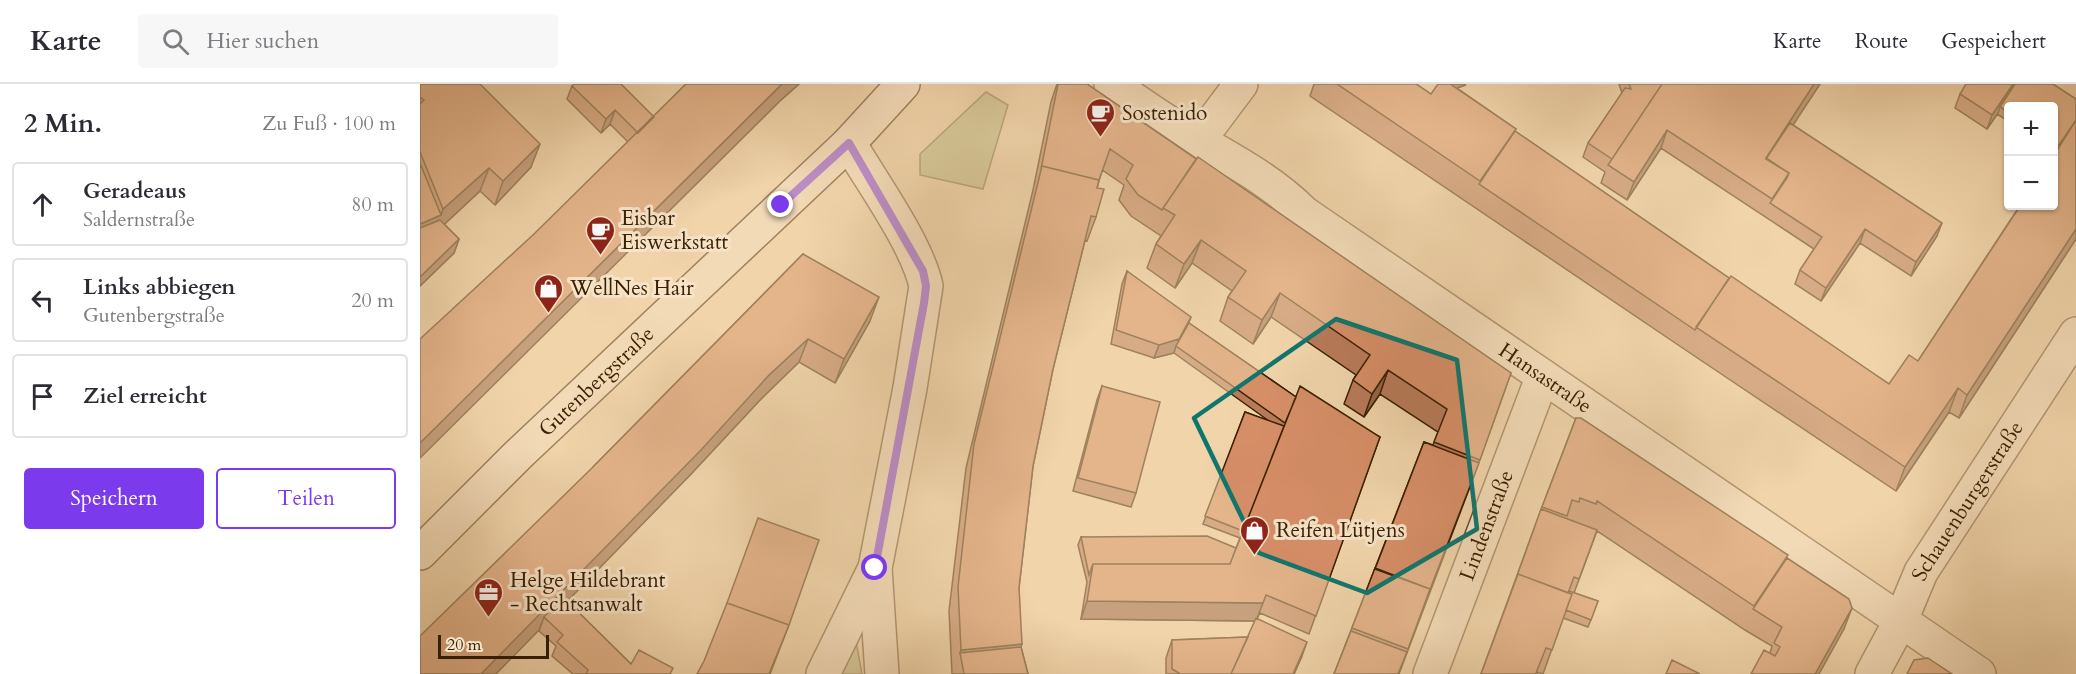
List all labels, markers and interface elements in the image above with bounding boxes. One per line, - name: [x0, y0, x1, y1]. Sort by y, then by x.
- search box: [138, 14, 558, 68]
- text: Karte: [30, 22, 102, 60]
- icon: search: [159, 25, 192, 58]
- text: Hier suchen: [207, 26, 319, 56]
- text: Karte: [1773, 27, 1822, 56]
- text: Route: [1855, 27, 1908, 56]
- text: Gespeichert: [1941, 27, 2046, 56]
- cafe icon: Sostenido: [1085, 97, 1117, 139]
- place label: Sostenido: [1122, 99, 1207, 128]
- map controls: [2004, 102, 2058, 210]
- button: +: [2004, 102, 2058, 156]
- text: 2 Min.: [24, 106, 102, 141]
- text: Zu Fuß · 100 m: [262, 110, 396, 137]
- button: −: [2004, 156, 2058, 210]
- text: Geradeaus: [83, 176, 186, 206]
- icon: ahead: [26, 188, 59, 221]
- text: 80 m: [351, 191, 394, 218]
- route end: [767, 191, 793, 217]
- place label: Eisbar Eiswerkstatt: [621, 204, 729, 257]
- text: Saldernstraße: [83, 206, 195, 233]
- cafe icon: Eisbar Eiswerkstatt: [584, 214, 616, 256]
- text: Links abbiegen: [83, 272, 235, 302]
- shop icon: WellNes Hair: [533, 272, 565, 314]
- place label: WellNes Hair: [569, 274, 694, 303]
- icon: left: [26, 284, 59, 317]
- text: 20 m: [351, 287, 394, 314]
- text: Gutenbergstraße: [83, 302, 225, 329]
- street label: Gutenbergstraße: [532, 320, 660, 443]
- street label: Hansastraße: [1493, 336, 1598, 420]
- icon: arrive: [26, 380, 59, 413]
- text: Ziel erreicht: [83, 381, 207, 411]
- street label: Schauenburgerstraße: [1904, 415, 2030, 585]
- street label: Lindenstraße: [1452, 466, 1520, 585]
- button: Speichern: [24, 468, 204, 529]
- button: Teilen: [216, 468, 396, 529]
- shop icon: Reifen Lütjens: [1239, 514, 1271, 556]
- place label: Reifen Lütjens: [1276, 516, 1405, 545]
- route start: [861, 554, 887, 580]
- place label: Helge Hildebrant - Rechtsanwalt: [510, 566, 666, 619]
- office icon: Helge Hildebrant - Rechtsanwalt: [473, 576, 505, 618]
- scale bar: [438, 632, 549, 660]
- text: 20 m: [447, 634, 481, 656]

